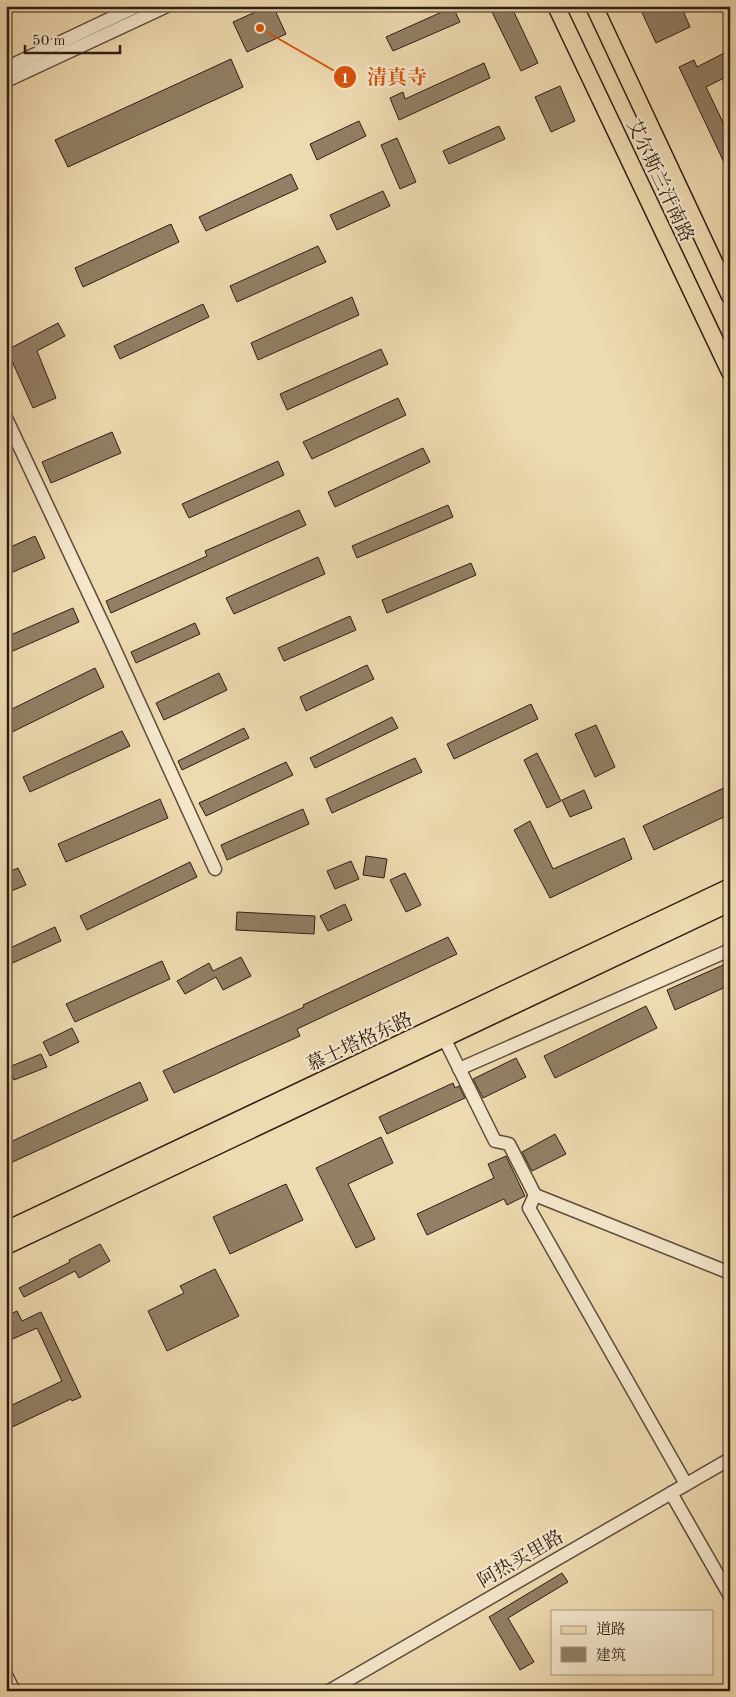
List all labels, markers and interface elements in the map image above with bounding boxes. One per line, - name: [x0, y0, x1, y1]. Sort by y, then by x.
- scale bar: [25, 22, 120, 54]
- text: 50 m: [32, 34, 66, 49]
- callout: 清真寺: [332, 60, 437, 95]
- text: 清真寺: [367, 66, 427, 89]
- text: 1: [341, 72, 349, 87]
- street label: 艾尔斯兰汗南路: [622, 115, 698, 245]
- street label: 慕士塔格东路: [304, 1009, 416, 1076]
- street label: 阿热买里路: [474, 1526, 567, 1592]
- legend: [551, 1610, 714, 1674]
- text: 道路: [596, 1621, 626, 1638]
- text: 建筑: [596, 1647, 626, 1664]

